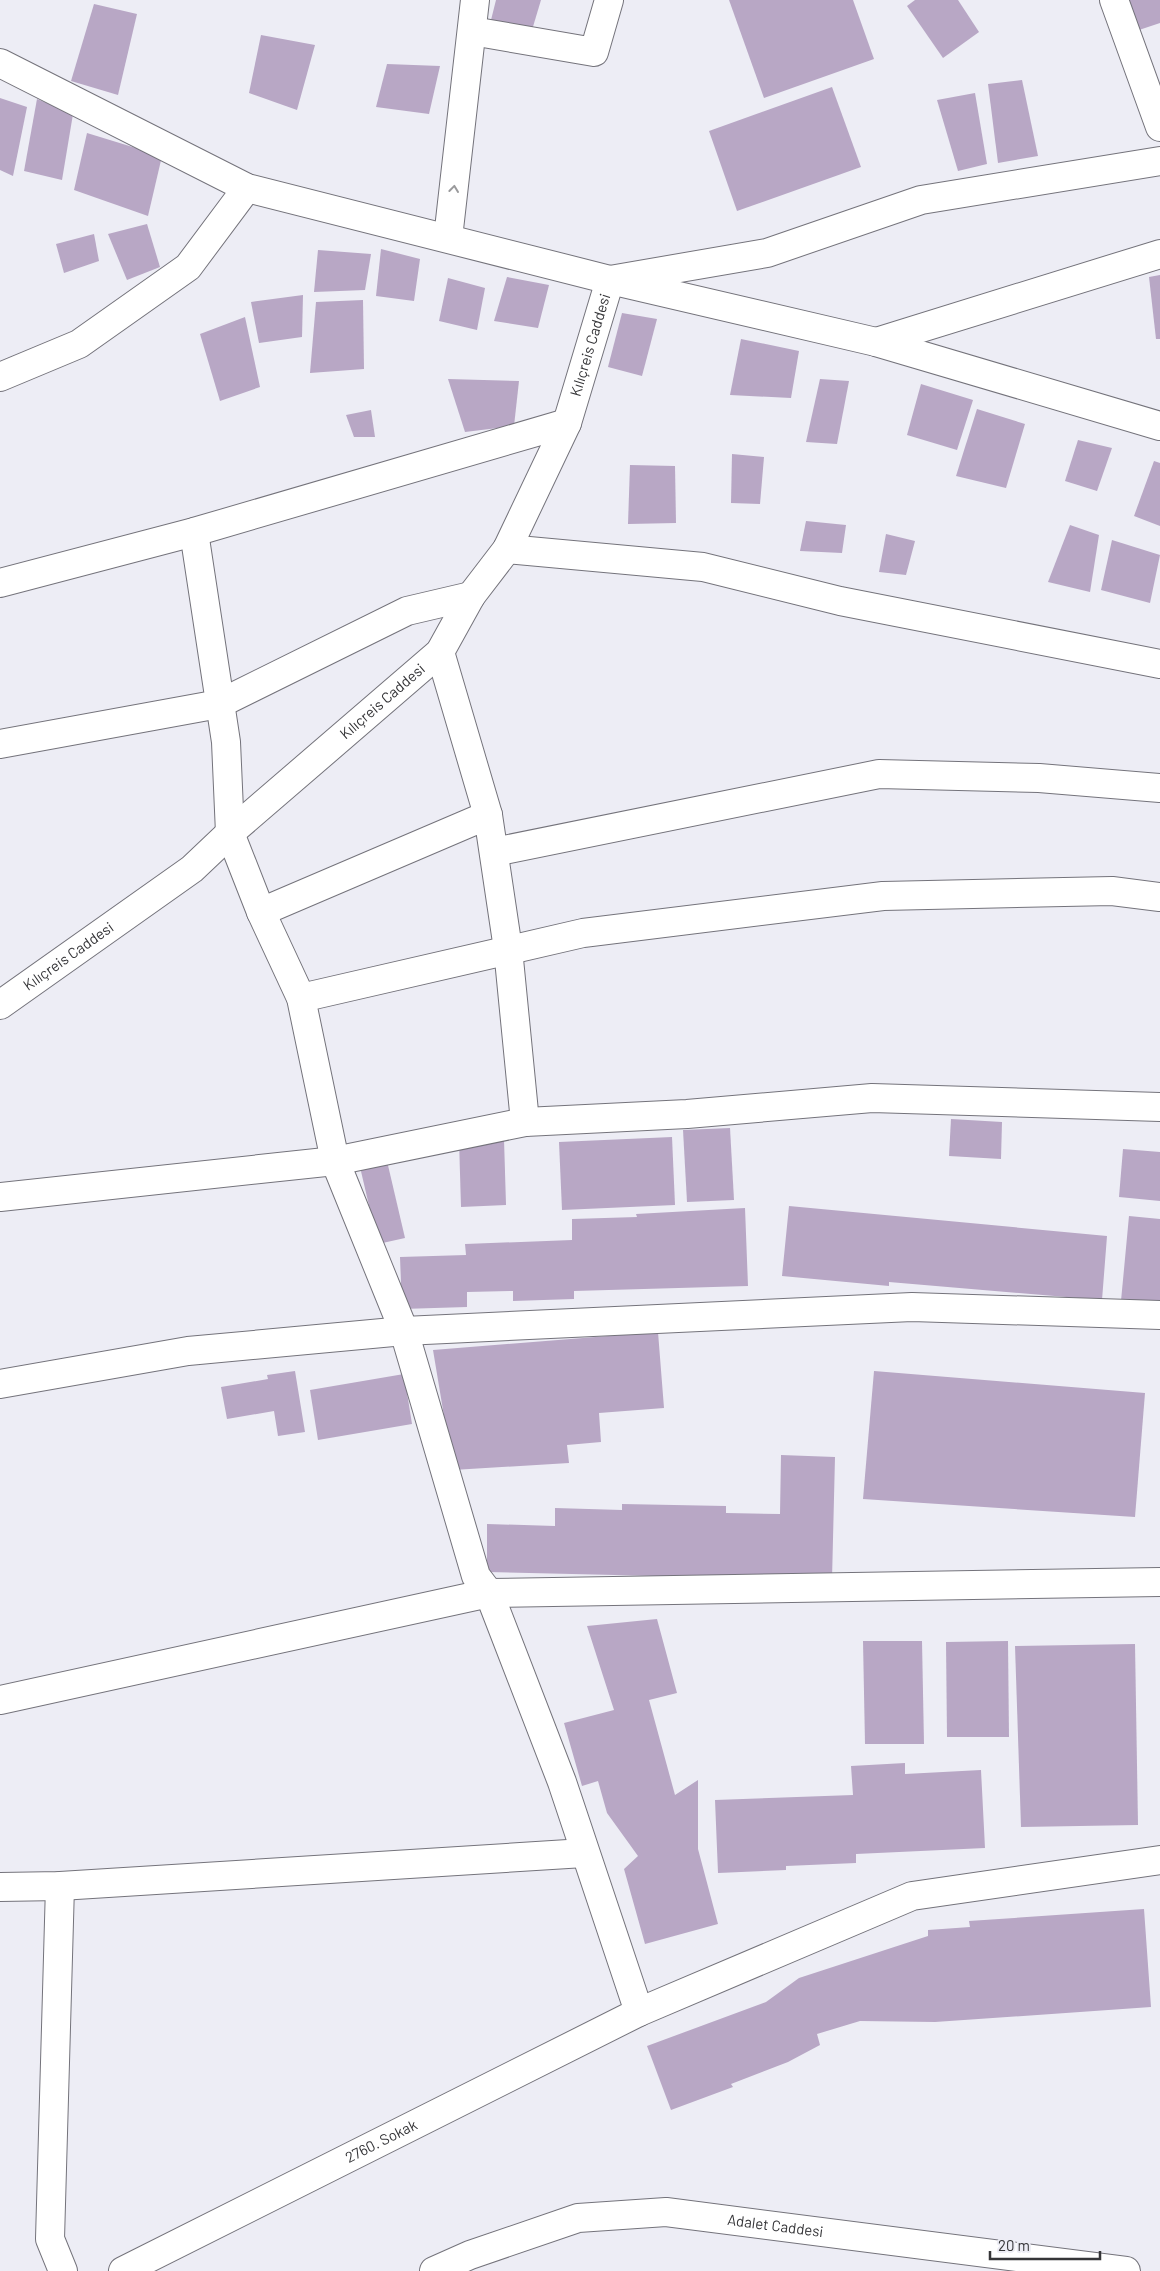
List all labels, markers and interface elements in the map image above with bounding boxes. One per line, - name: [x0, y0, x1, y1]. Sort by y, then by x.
- one-way arrow: [448, 185, 459, 193]
- street label: Kılıçreis Caddesi: [566, 291, 613, 398]
- street label: Kılıçreis Caddesi: [336, 659, 428, 742]
- street label: Kılıçreis Caddesi: [19, 918, 117, 994]
- street label: 2760. Sokak: [342, 2115, 420, 2166]
- street label: Adalet Caddesi: [726, 2210, 825, 2240]
- scale bar: [990, 2228, 1100, 2260]
- text: 20 m: [998, 2236, 1030, 2254]

